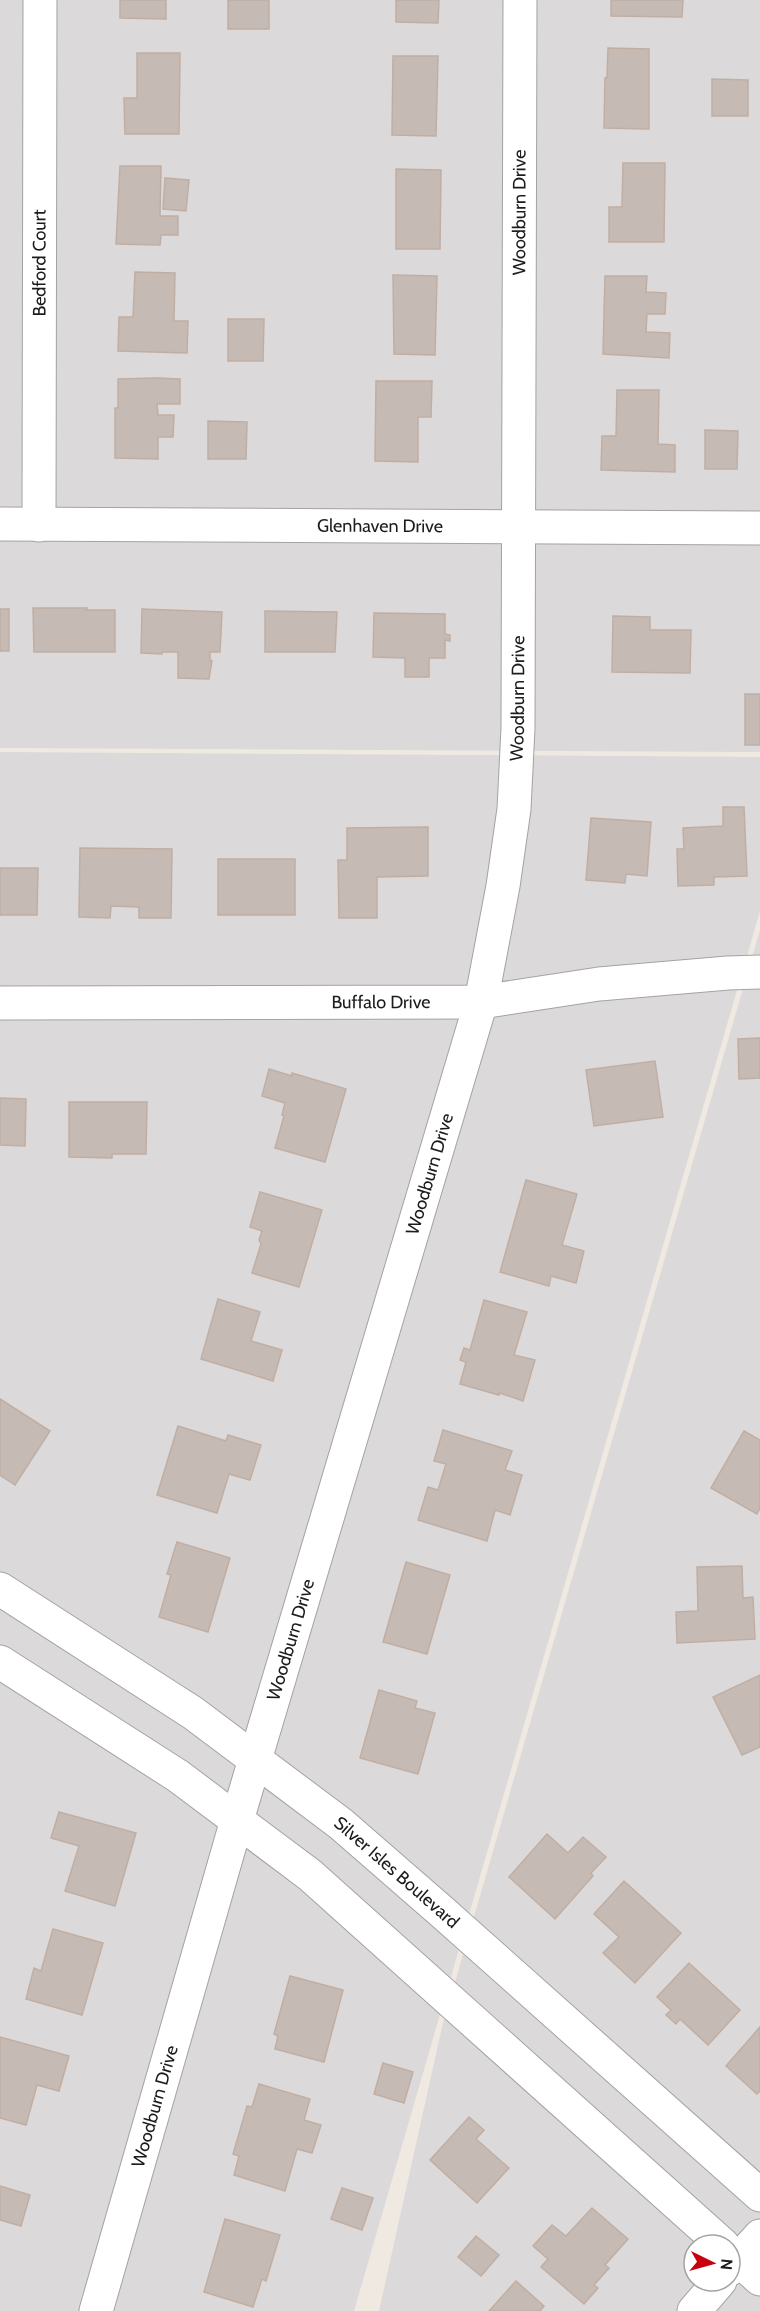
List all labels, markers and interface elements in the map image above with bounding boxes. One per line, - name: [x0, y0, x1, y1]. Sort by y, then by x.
- street label: Woodburn Drive: [508, 149, 531, 275]
- street label: Bedford Court: [28, 209, 51, 317]
- street label: Glenhaven Drive: [317, 515, 443, 537]
- street label: Woodburn Drive: [505, 635, 529, 762]
- street label: Buffalo Drive: [331, 991, 431, 1013]
- street label: Woodburn Drive: [401, 1111, 458, 1237]
- street label: Woodburn Drive: [262, 1576, 319, 1703]
- street label: Silver Isles Boulevard: [330, 1812, 464, 1933]
- street label: Woodburn Drive: [127, 2043, 183, 2170]
- north arrow: [682, 2233, 742, 2293]
- text: N: [716, 2258, 736, 2271]

